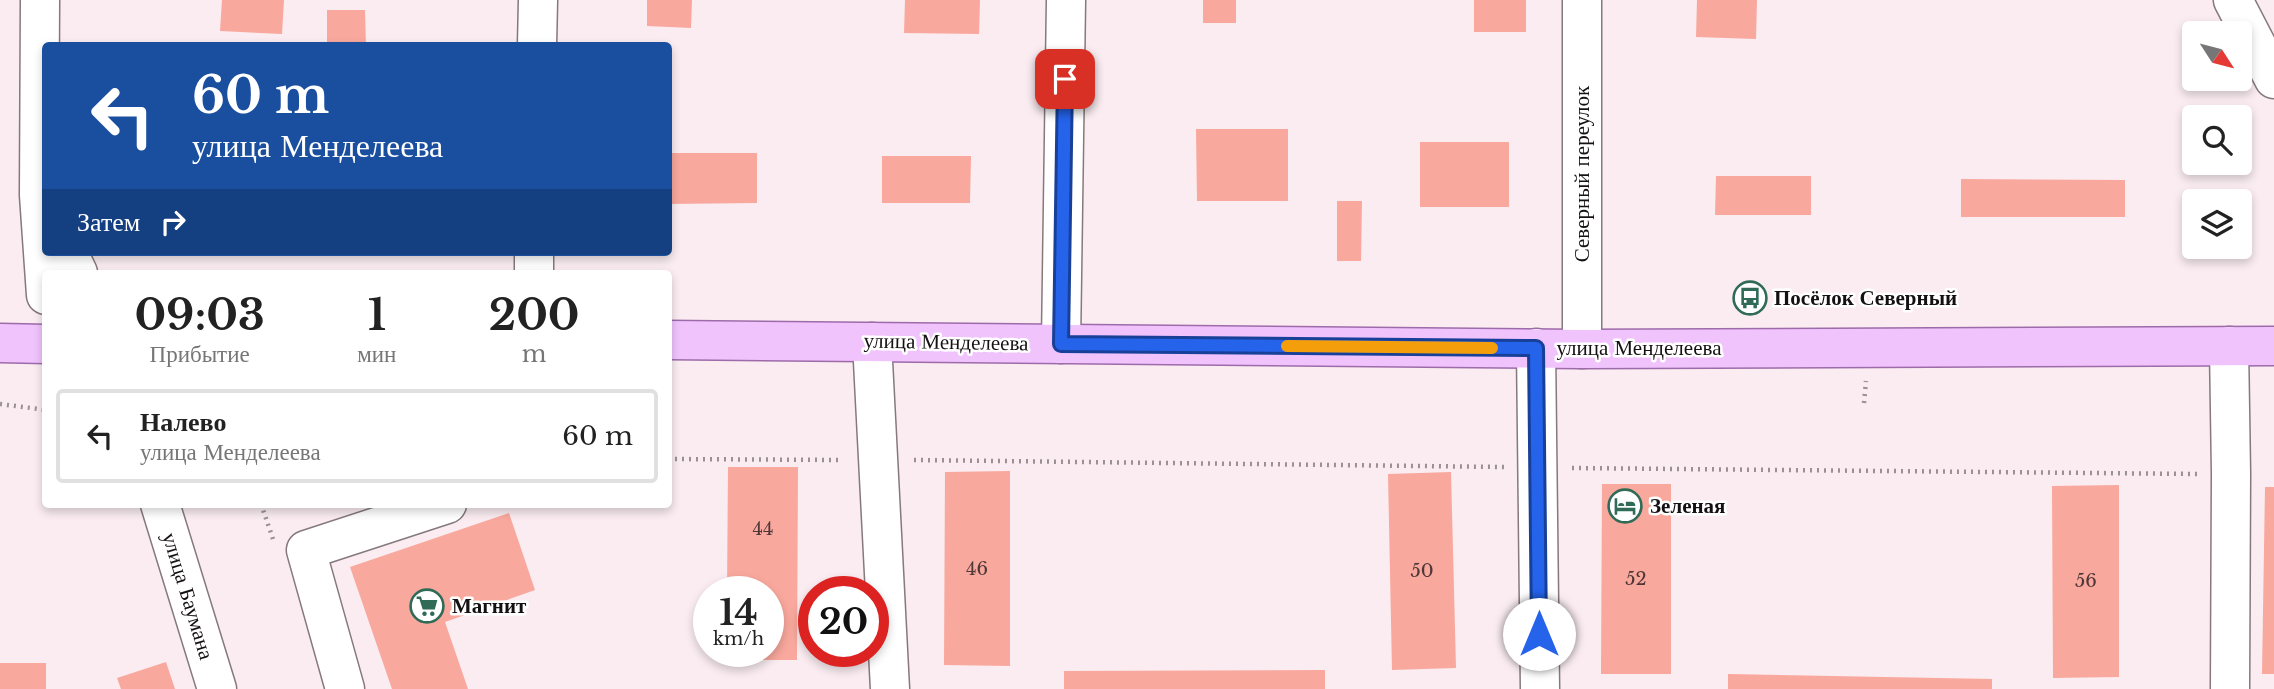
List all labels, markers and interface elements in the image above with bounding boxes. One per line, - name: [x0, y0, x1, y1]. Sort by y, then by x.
- north arrow: [2182, 21, 2252, 91]
- map controls: [2182, 21, 2252, 259]
- pin: [1035, 49, 1095, 109]
- icon: arrive: [1046, 60, 1084, 98]
- text: 60 m: [192, 65, 329, 126]
- icon: left: [77, 70, 168, 161]
- street label: Северный переулок: [1569, 85, 1595, 262]
- button: search: [2182, 105, 2252, 175]
- text: улица Менделеева: [192, 126, 443, 166]
- button: layers: [2182, 189, 2252, 259]
- icon: right: [154, 203, 192, 241]
- text: Затем: [77, 206, 140, 238]
- bus stop icon: Посёлок Северный: [1731, 279, 1769, 317]
- place label: Посёлок Северный: [1774, 285, 1957, 311]
- text: 09:03: [134, 289, 265, 341]
- text: 1: [368, 289, 386, 341]
- text: 200: [489, 289, 580, 341]
- street label: улица Менделеева: [863, 328, 1029, 356]
- street label: улица Менделеева: [1557, 335, 1722, 361]
- text: Прибытие: [150, 340, 250, 368]
- text: мин: [357, 340, 396, 368]
- text: m: [522, 340, 547, 368]
- text: Налево: [140, 406, 226, 438]
- icon: left: [81, 417, 119, 455]
- text: 60 m: [562, 420, 633, 452]
- text: улица Менделеева: [140, 438, 321, 466]
- hotel icon: Зеленая: [1606, 487, 1644, 525]
- place label: Зеленая: [1650, 493, 1725, 519]
- house number: 44: [752, 518, 774, 540]
- street label: улица Баумана: [156, 529, 220, 663]
- house number: 46: [966, 558, 988, 580]
- house number: 50: [1410, 560, 1434, 582]
- house number: 52: [1625, 568, 1647, 590]
- house number: 56: [2075, 570, 2097, 592]
- speed limit sign: 20: [798, 576, 889, 667]
- supermarket icon: Магнит: [408, 587, 446, 625]
- text: 14: [719, 591, 758, 634]
- place label: Магнит: [452, 593, 527, 619]
- position arrow: [1502, 597, 1576, 671]
- text: km/h: [713, 628, 764, 650]

